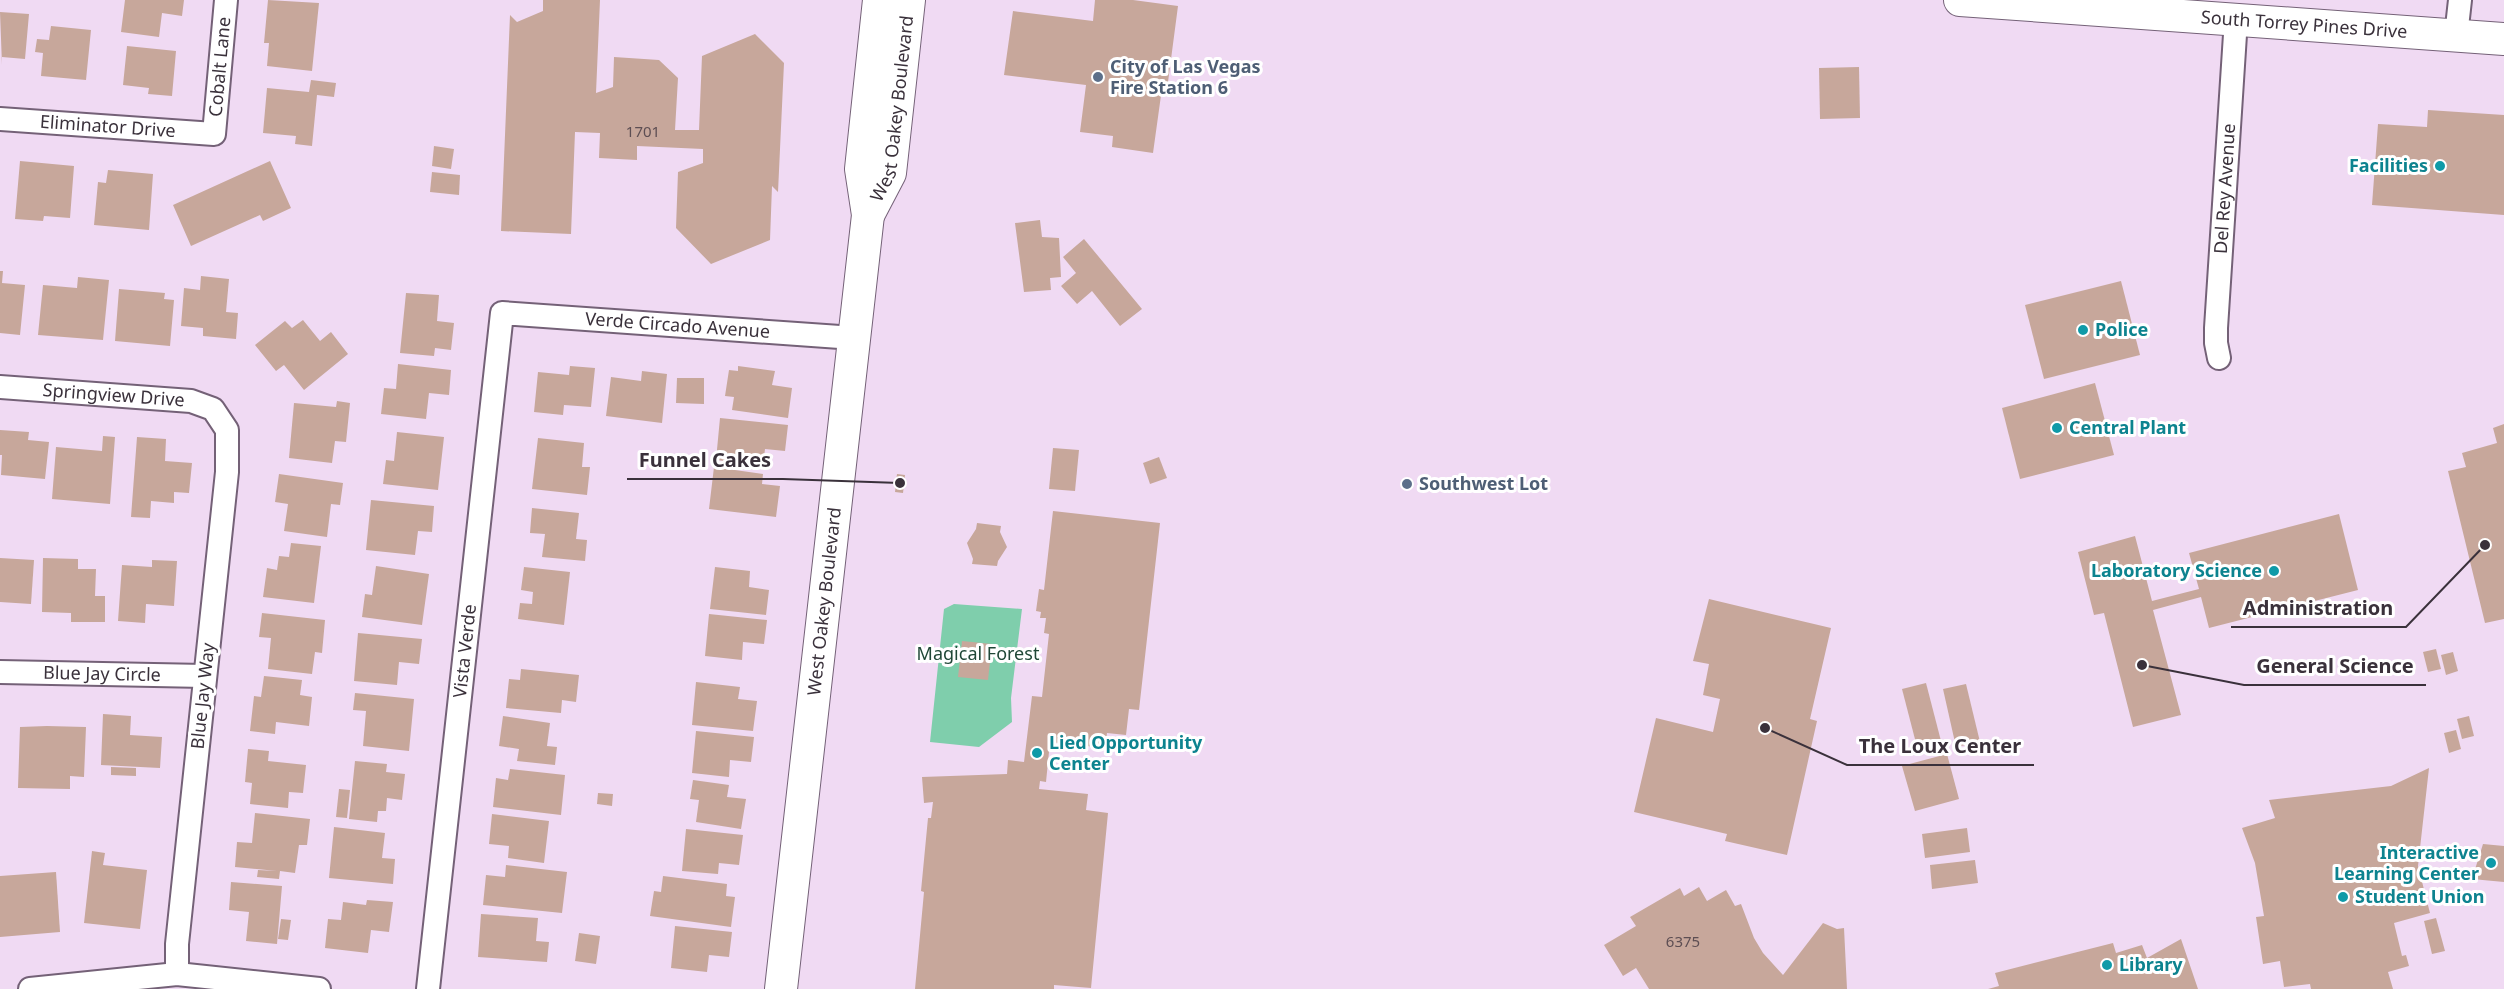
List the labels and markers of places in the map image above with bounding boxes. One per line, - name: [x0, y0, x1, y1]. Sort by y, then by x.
- place label: City of Las Vegas Fire Station 6: [1110, 54, 1260, 99]
- marker: City of Las Vegas Fire Station 6: [1091, 70, 1105, 84]
- place label: Facilities: [2349, 153, 2428, 177]
- marker: Facilities: [2433, 159, 2447, 173]
- place label: Police: [2095, 317, 2148, 341]
- marker: Police: [2076, 323, 2090, 337]
- place label: Central Plant: [2069, 415, 2186, 439]
- marker: Central Plant: [2050, 421, 2064, 435]
- callout: Funnel Cakes: [627, 441, 783, 479]
- place label: Southwest Lot: [1419, 471, 1548, 495]
- marker: Southwest Lot: [1400, 477, 1414, 491]
- place label: Laboratory Science: [2091, 558, 2262, 582]
- marker: Laboratory Science: [2267, 564, 2281, 578]
- callout: Administration: [2231, 589, 2406, 627]
- callout: General Science: [2244, 647, 2426, 685]
- callout: The Loux Center: [1847, 727, 2034, 765]
- place label: Lied Opportunity Center: [1049, 730, 1203, 775]
- marker: Lied Opportunity Center: [1030, 746, 1044, 760]
- place label: Interactive Learning Center: [2334, 840, 2479, 885]
- marker: Interactive Learning Center: [2484, 856, 2498, 870]
- place label: Student Union: [2355, 884, 2484, 908]
- marker: Student Union: [2336, 890, 2350, 904]
- place label: Library: [2119, 952, 2183, 976]
- marker: Library: [2100, 958, 2114, 972]

